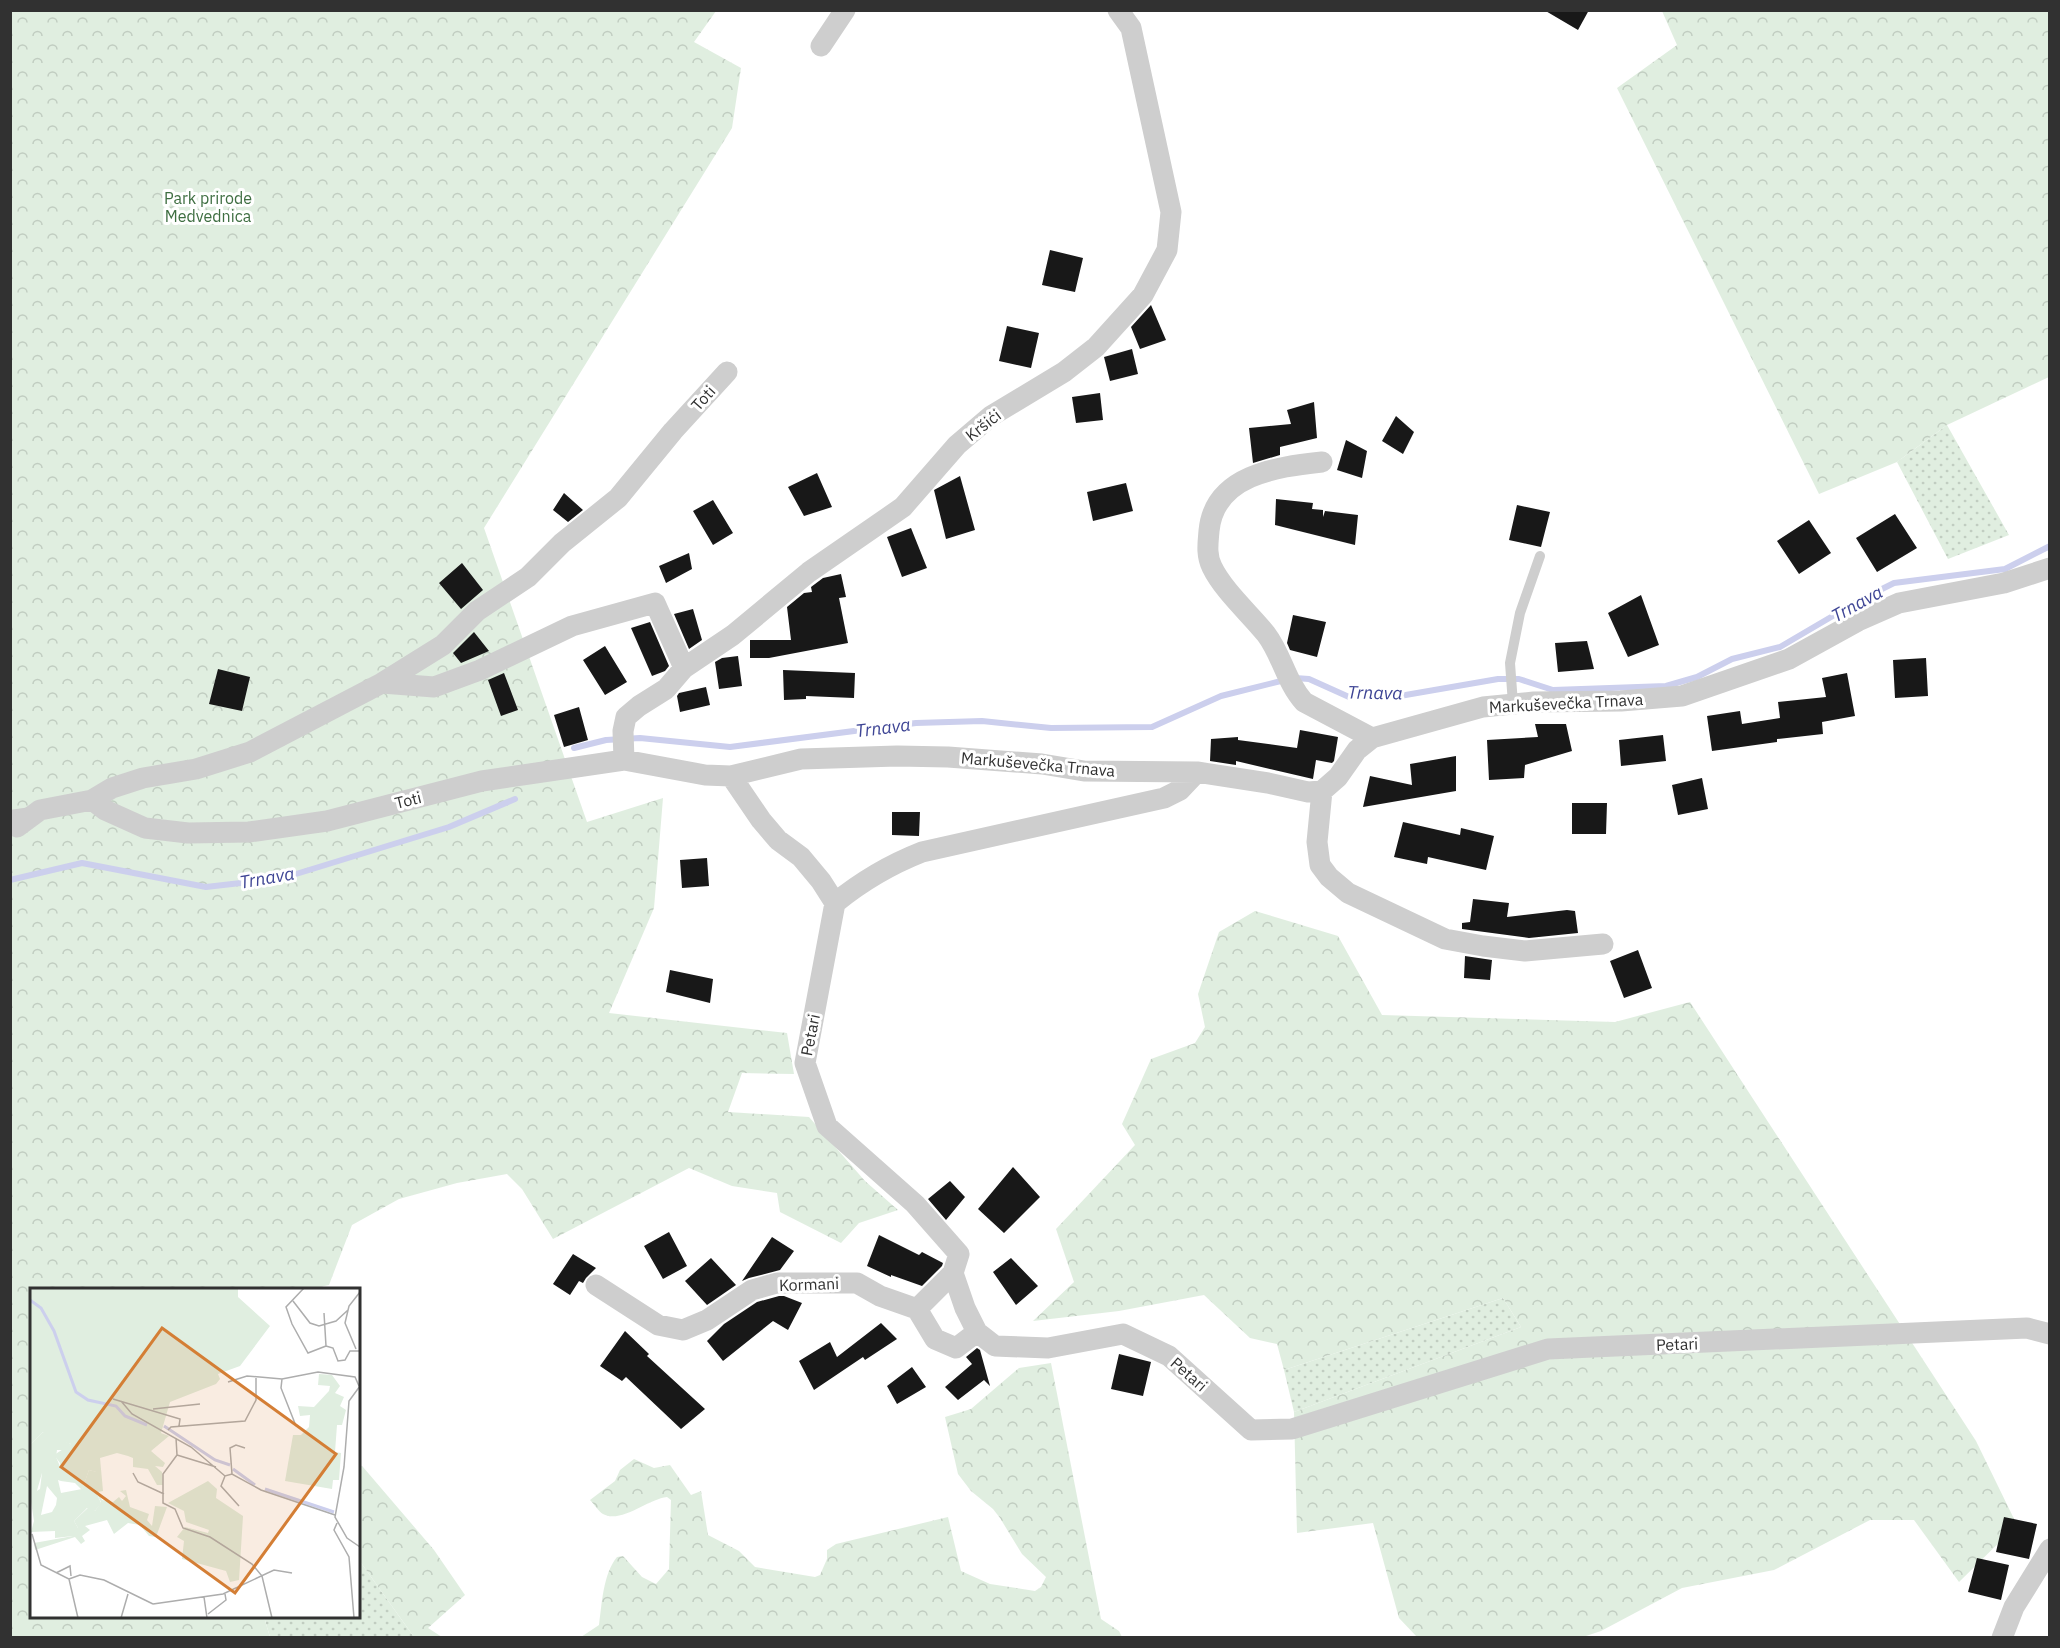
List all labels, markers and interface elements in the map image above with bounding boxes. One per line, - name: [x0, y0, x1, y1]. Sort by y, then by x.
- park label: Park prirode Medvednica: [164, 188, 252, 226]
- street label: Toti: [687, 381, 719, 415]
- street label: Kršići: [961, 405, 1005, 445]
- water label: Trnava: [1827, 580, 1887, 627]
- water label: Trnava: [1347, 681, 1403, 704]
- street label: Markuševečka Trnava: [1488, 689, 1644, 717]
- water label: Trnava: [854, 713, 912, 742]
- street label: Markuševečka Trnava: [960, 747, 1116, 781]
- street label: Toti: [393, 787, 423, 813]
- water label: Trnava: [238, 861, 296, 894]
- street label: Petari: [796, 1012, 824, 1058]
- street label: Kormani: [779, 1273, 839, 1295]
- inset map: [30, 1288, 360, 1618]
- street label: Petari: [1656, 1333, 1698, 1355]
- street label: Petari: [1167, 1353, 1211, 1395]

